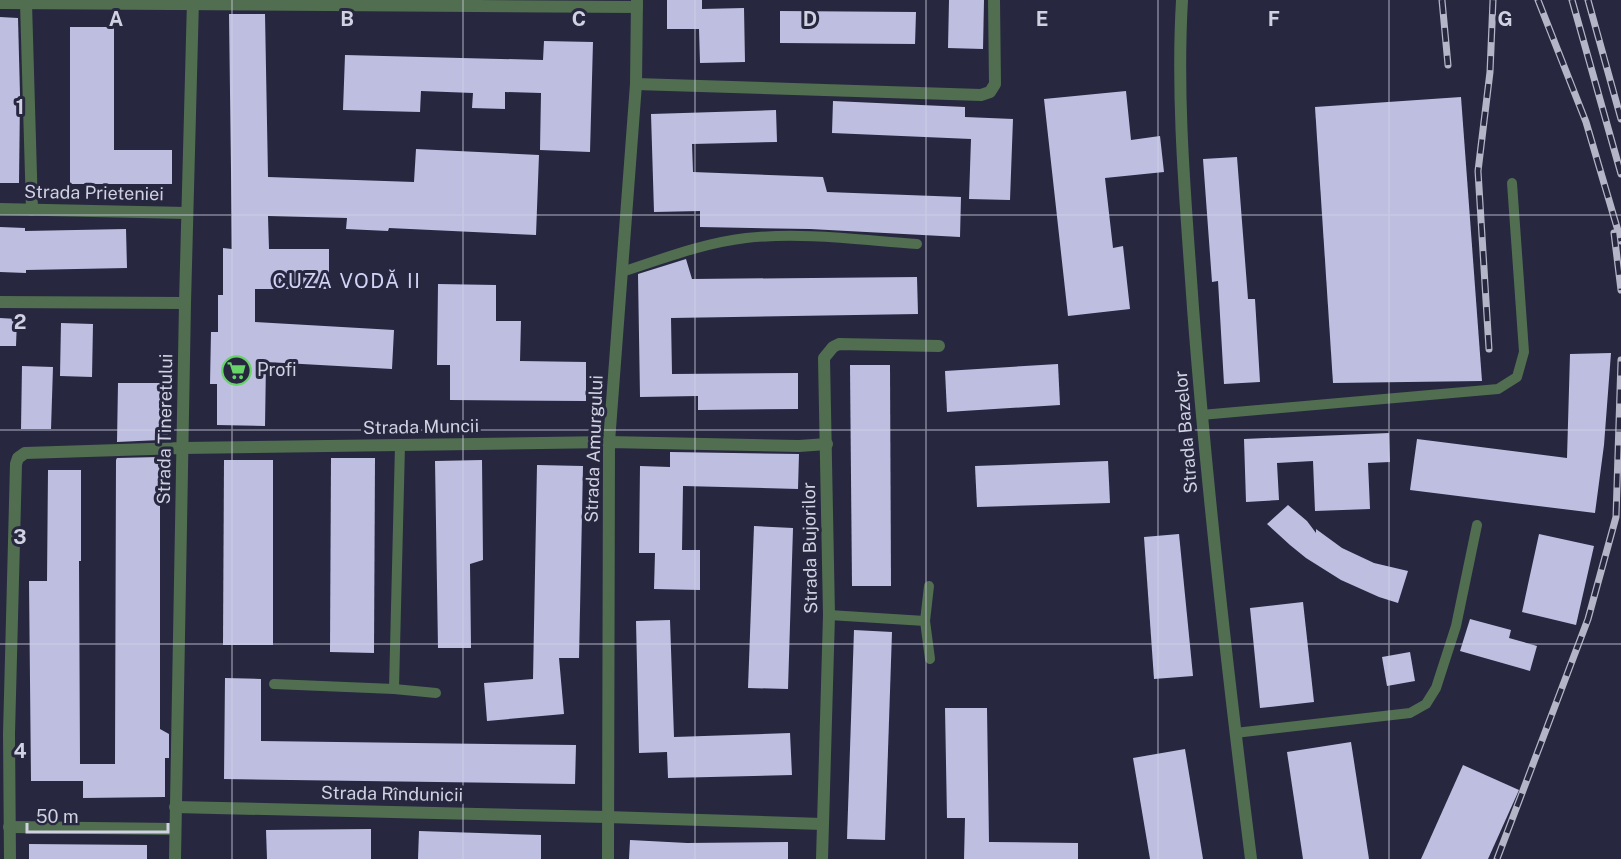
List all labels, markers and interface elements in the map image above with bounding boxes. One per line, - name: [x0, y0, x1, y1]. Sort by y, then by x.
- text: A: [109, 7, 123, 31]
- text: B: [340, 7, 354, 31]
- text: C: [572, 7, 586, 31]
- text: D: [803, 7, 817, 31]
- text: E: [1036, 7, 1048, 31]
- text: F: [1268, 7, 1280, 31]
- text: G: [1497, 7, 1513, 31]
- text: 1: [16, 95, 24, 119]
- street label: Strada Prieteniei: [24, 181, 164, 204]
- district label: CUZA VODĂ II: [273, 269, 421, 293]
- text: 2: [14, 310, 26, 334]
- street label: Strada Tineretului: [153, 354, 176, 504]
- supermarket icon: Profi: [220, 354, 252, 386]
- place label: Profi: [257, 359, 297, 380]
- street label: Strada Bazelor: [1170, 370, 1201, 494]
- street label: Strada Amurgului: [580, 375, 607, 523]
- street label: Strada Muncii: [363, 415, 479, 438]
- street label: Strada Bujorilor: [798, 482, 821, 614]
- text: 3: [13, 525, 27, 549]
- text: 4: [13, 739, 27, 763]
- street label: Strada Rîndunicii: [321, 782, 463, 805]
- scale bar: [27, 796, 168, 834]
- text: 50 m: [36, 806, 79, 827]

